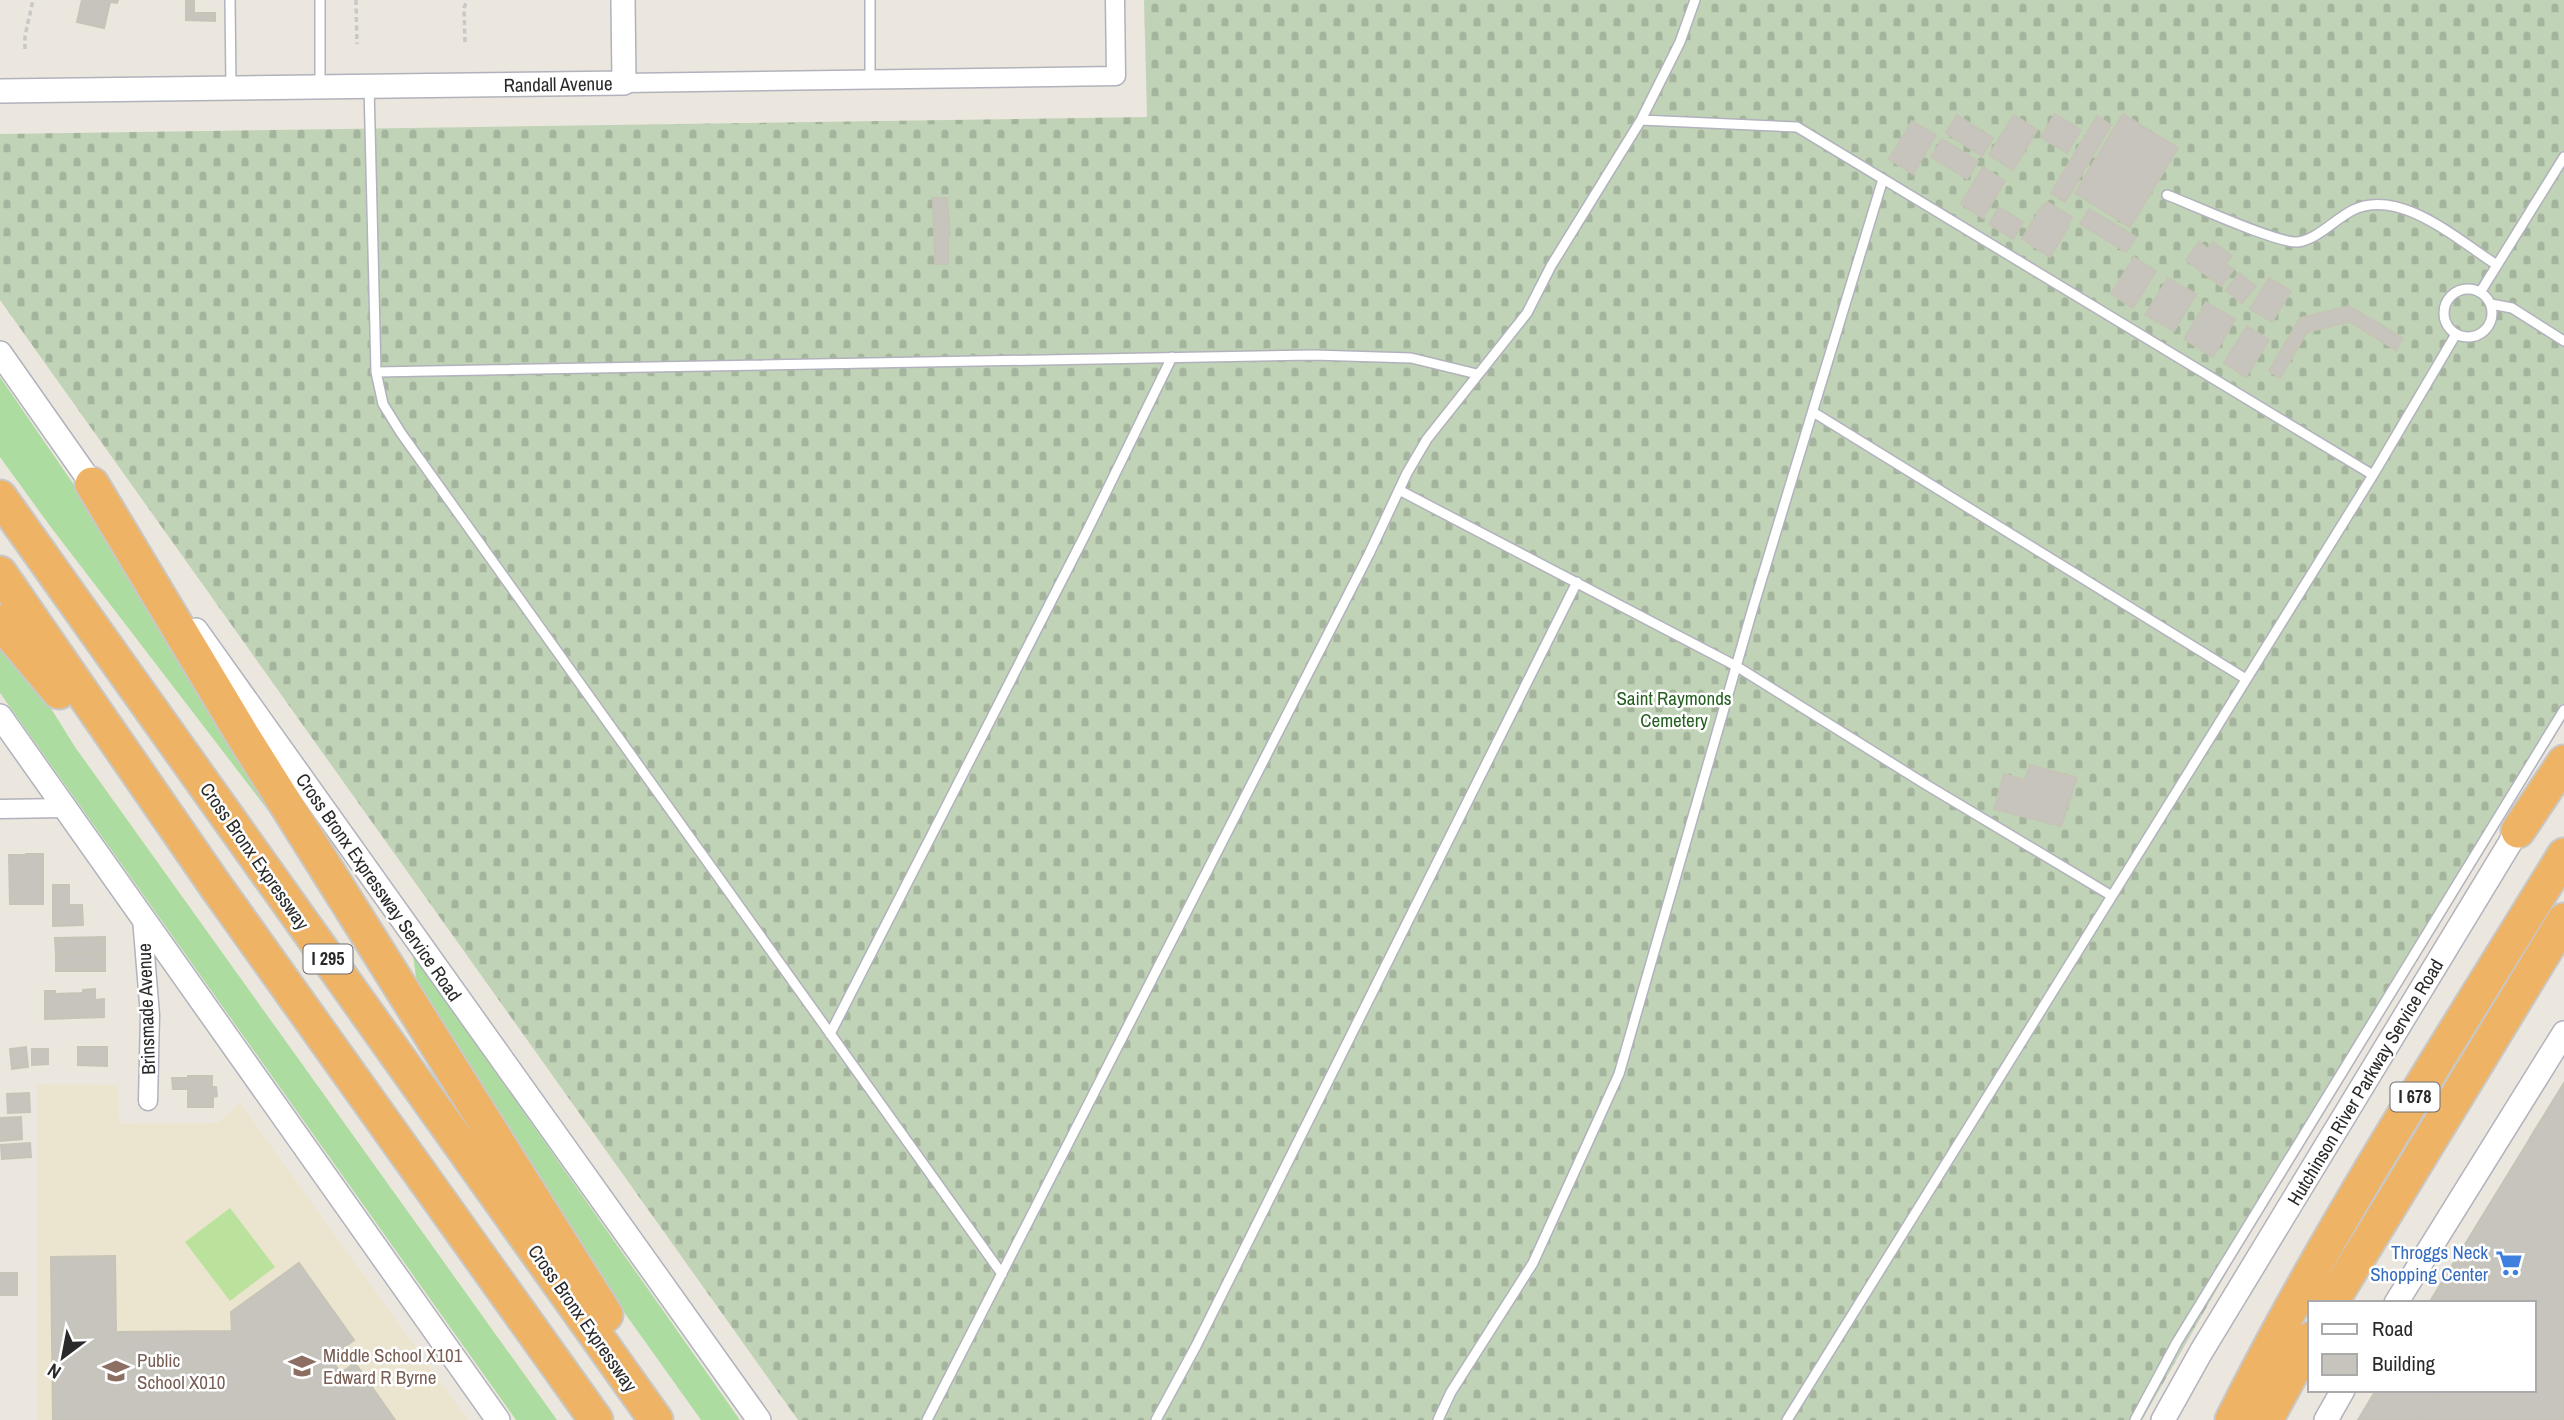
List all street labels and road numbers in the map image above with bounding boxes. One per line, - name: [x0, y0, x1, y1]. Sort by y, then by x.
- street label: Randall Avenue: [503, 70, 613, 98]
- street label: Cross Bronx Expressway Service Road: [290, 768, 468, 1006]
- street label: Cross Bronx Expressway: [194, 777, 316, 935]
- street label: Brinsmade Avenue: [131, 943, 161, 1075]
- road number: I 295: [304, 944, 352, 974]
- street label: Hutchinson River Parkway Service Road: [2281, 954, 2449, 1210]
- road number: I 678: [2390, 1082, 2440, 1112]
- street label: Cross Bronx Expressway: [522, 1239, 644, 1397]

